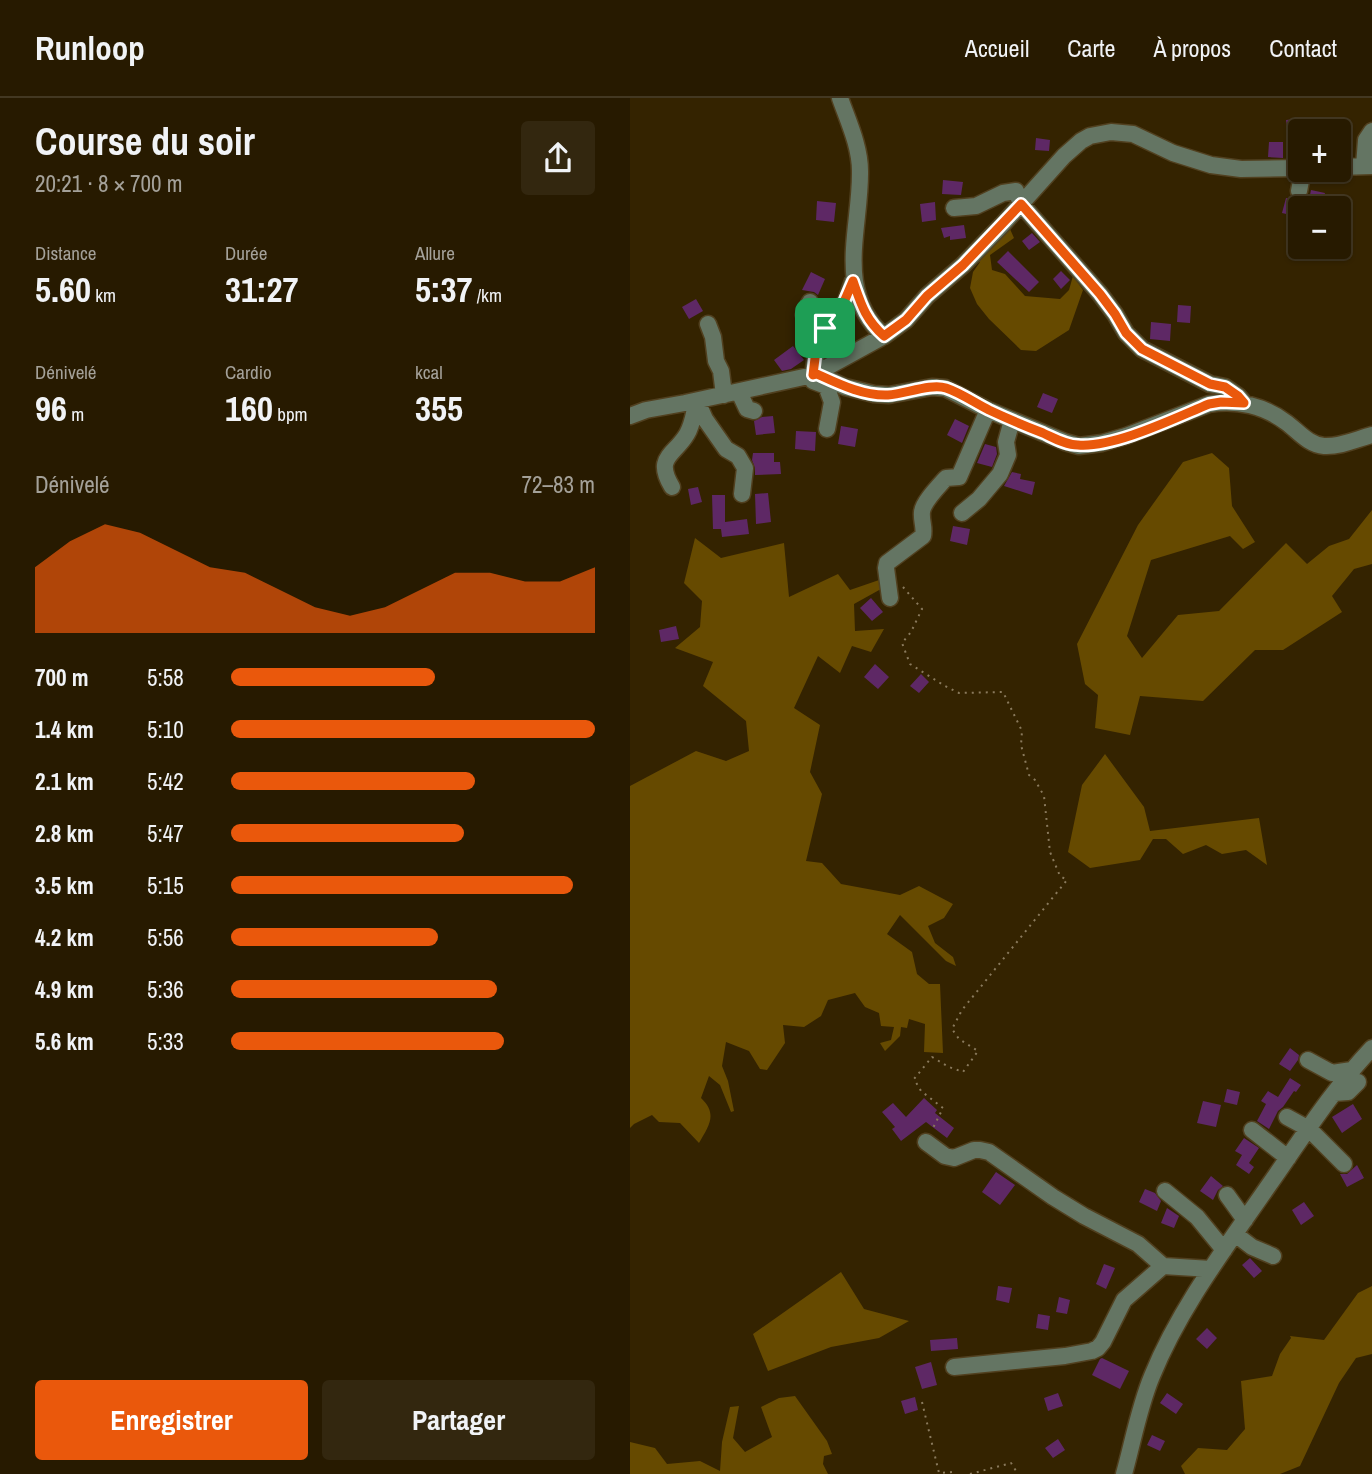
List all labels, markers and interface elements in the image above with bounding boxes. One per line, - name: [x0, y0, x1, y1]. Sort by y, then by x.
- text: Runloop: [35, 26, 145, 70]
- text: Accueil: [965, 32, 1029, 64]
- text: Carte: [1067, 32, 1115, 64]
- text: À propos: [1153, 32, 1231, 64]
- text: Contact: [1269, 32, 1337, 64]
- text: Course du soir: [35, 116, 255, 167]
- map controls: [1288, 119, 1351, 259]
- button: +: [1288, 119, 1351, 182]
- button: share: [521, 121, 595, 195]
- text: 20:21 · 8 × 700 m: [35, 168, 182, 199]
- button: −: [1288, 196, 1351, 259]
- text: Distance: [35, 240, 96, 266]
- text: Durée: [225, 240, 267, 266]
- text: Allure: [415, 240, 455, 266]
- text: 5.60: [35, 266, 91, 313]
- text: 31:27: [225, 266, 298, 313]
- text: 5:37: [415, 266, 472, 313]
- text: km: [91, 282, 116, 308]
- text: /km: [472, 282, 502, 308]
- pin: [795, 298, 855, 358]
- icon: arrive: [806, 309, 844, 347]
- text: Dénivelé: [35, 359, 96, 385]
- text: Cardio: [225, 359, 272, 385]
- text: kcal: [415, 359, 443, 385]
- text: 96: [35, 385, 67, 432]
- text: 160: [225, 385, 273, 432]
- text: 355: [415, 385, 463, 432]
- text: m: [67, 401, 84, 427]
- text: bpm: [273, 401, 308, 427]
- text: Dénivelé: [35, 469, 109, 500]
- text: 72–83 m: [522, 469, 595, 500]
- text: 700 m: [35, 662, 88, 693]
- text: 5:58: [147, 662, 184, 693]
- text: 1.4 km: [35, 714, 94, 745]
- text: 5:10: [147, 714, 184, 745]
- text: 2.1 km: [35, 766, 94, 797]
- text: 5:42: [147, 766, 184, 797]
- text: 2.8 km: [35, 818, 94, 849]
- text: 5:47: [147, 818, 184, 849]
- text: 3.5 km: [35, 870, 94, 901]
- text: 5:15: [147, 870, 184, 901]
- text: 4.2 km: [35, 922, 94, 953]
- text: 5:56: [147, 922, 184, 953]
- text: 4.9 km: [35, 974, 94, 1005]
- text: 5:36: [147, 974, 184, 1005]
- text: 5.6 km: [35, 1026, 94, 1057]
- text: 5:33: [147, 1026, 184, 1057]
- button: Enregistrer: [35, 1380, 308, 1460]
- button: Partager: [322, 1380, 595, 1460]

